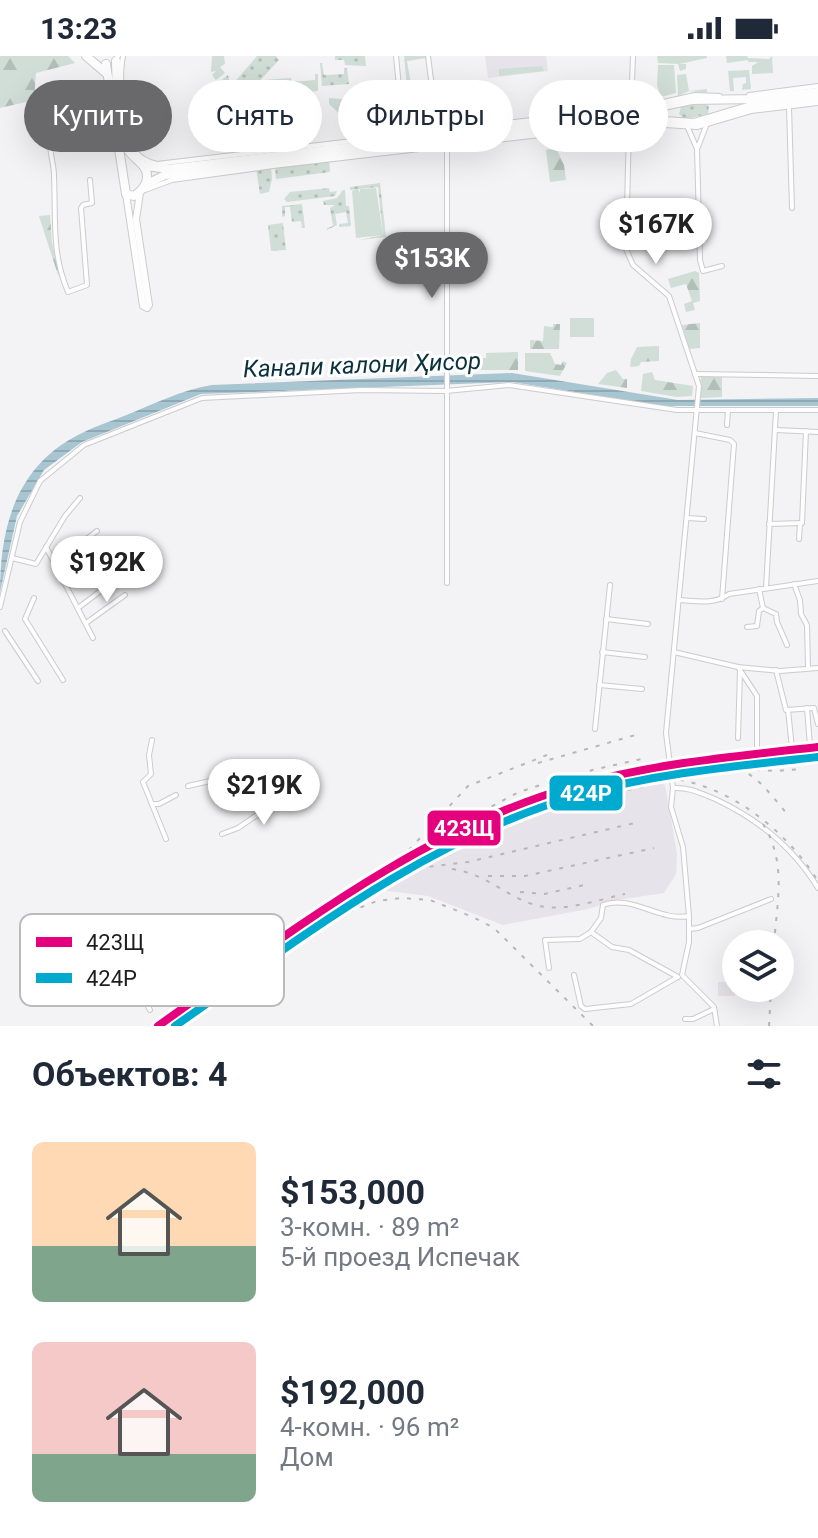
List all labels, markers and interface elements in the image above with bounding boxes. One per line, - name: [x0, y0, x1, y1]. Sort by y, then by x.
- text: 13:23: [40, 11, 117, 46]
- chip: Купить: [24, 80, 172, 152]
- chip: Снять: [188, 80, 322, 152]
- chip: Фильтры: [338, 80, 513, 152]
- chip: Новое: [529, 80, 668, 152]
- pin: $167K: [600, 198, 712, 266]
- text: $167K: [618, 209, 694, 239]
- pin: $153K: [376, 232, 488, 300]
- text: $153K: [394, 243, 470, 273]
- water label: Канали калони Ҳисор: [242, 347, 482, 383]
- pin: $192K: [51, 536, 163, 604]
- text: $192K: [69, 547, 145, 577]
- pin: $219K: [208, 759, 320, 827]
- text: $219K: [226, 770, 302, 800]
- line badge: 424Р: [548, 774, 624, 812]
- text: 424Р: [560, 781, 612, 806]
- line badge: 423Щ: [426, 809, 502, 847]
- text: 423Щ: [434, 816, 494, 841]
- legend: [20, 914, 284, 1006]
- text: 423Щ: [86, 930, 144, 955]
- map controls: [722, 930, 794, 1002]
- button: layers: [722, 930, 794, 1002]
- text: 424Р: [86, 966, 137, 991]
- icon: filters: [742, 1052, 786, 1096]
- text: Объектов: 4: [32, 1054, 227, 1094]
- text: $153,000: [280, 1172, 425, 1212]
- icon: home: [96, 1174, 192, 1270]
- text: 3-комн. · 89 m²: [280, 1212, 459, 1242]
- text: 5-й проезд Испечак: [280, 1242, 520, 1272]
- text: $192,000: [280, 1372, 425, 1412]
- icon: home: [96, 1374, 192, 1470]
- text: 4-комн. · 96 m²: [280, 1412, 459, 1442]
- text: Дом: [280, 1442, 334, 1472]

